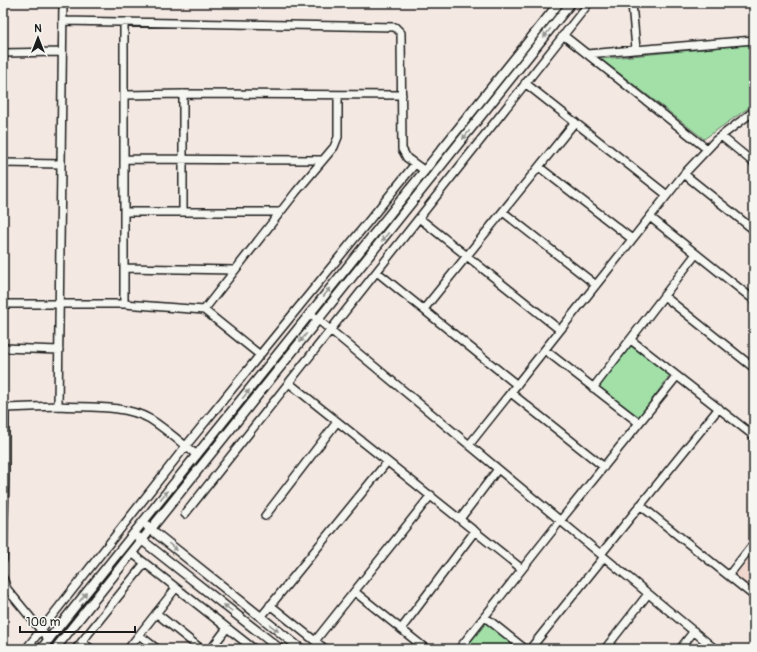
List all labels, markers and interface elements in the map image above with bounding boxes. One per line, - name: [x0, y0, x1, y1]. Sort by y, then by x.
- north arrow: [18, 18, 58, 58]
- text: N: [34, 22, 42, 35]
- one-way arrow: [542, 28, 551, 39]
- one-way arrow: [461, 130, 470, 141]
- one-way arrow: [380, 231, 389, 242]
- one-way arrow: [323, 287, 331, 298]
- one-way arrow: [299, 333, 308, 344]
- one-way arrow: [241, 388, 250, 399]
- one-way arrow: [160, 490, 169, 501]
- one-way arrow: [167, 543, 178, 552]
- one-way arrow: [79, 591, 87, 602]
- one-way arrow: [222, 603, 233, 612]
- scale bar: [20, 608, 135, 634]
- text: 100 m: [26, 615, 61, 630]
- one-way arrow: [269, 624, 280, 633]

